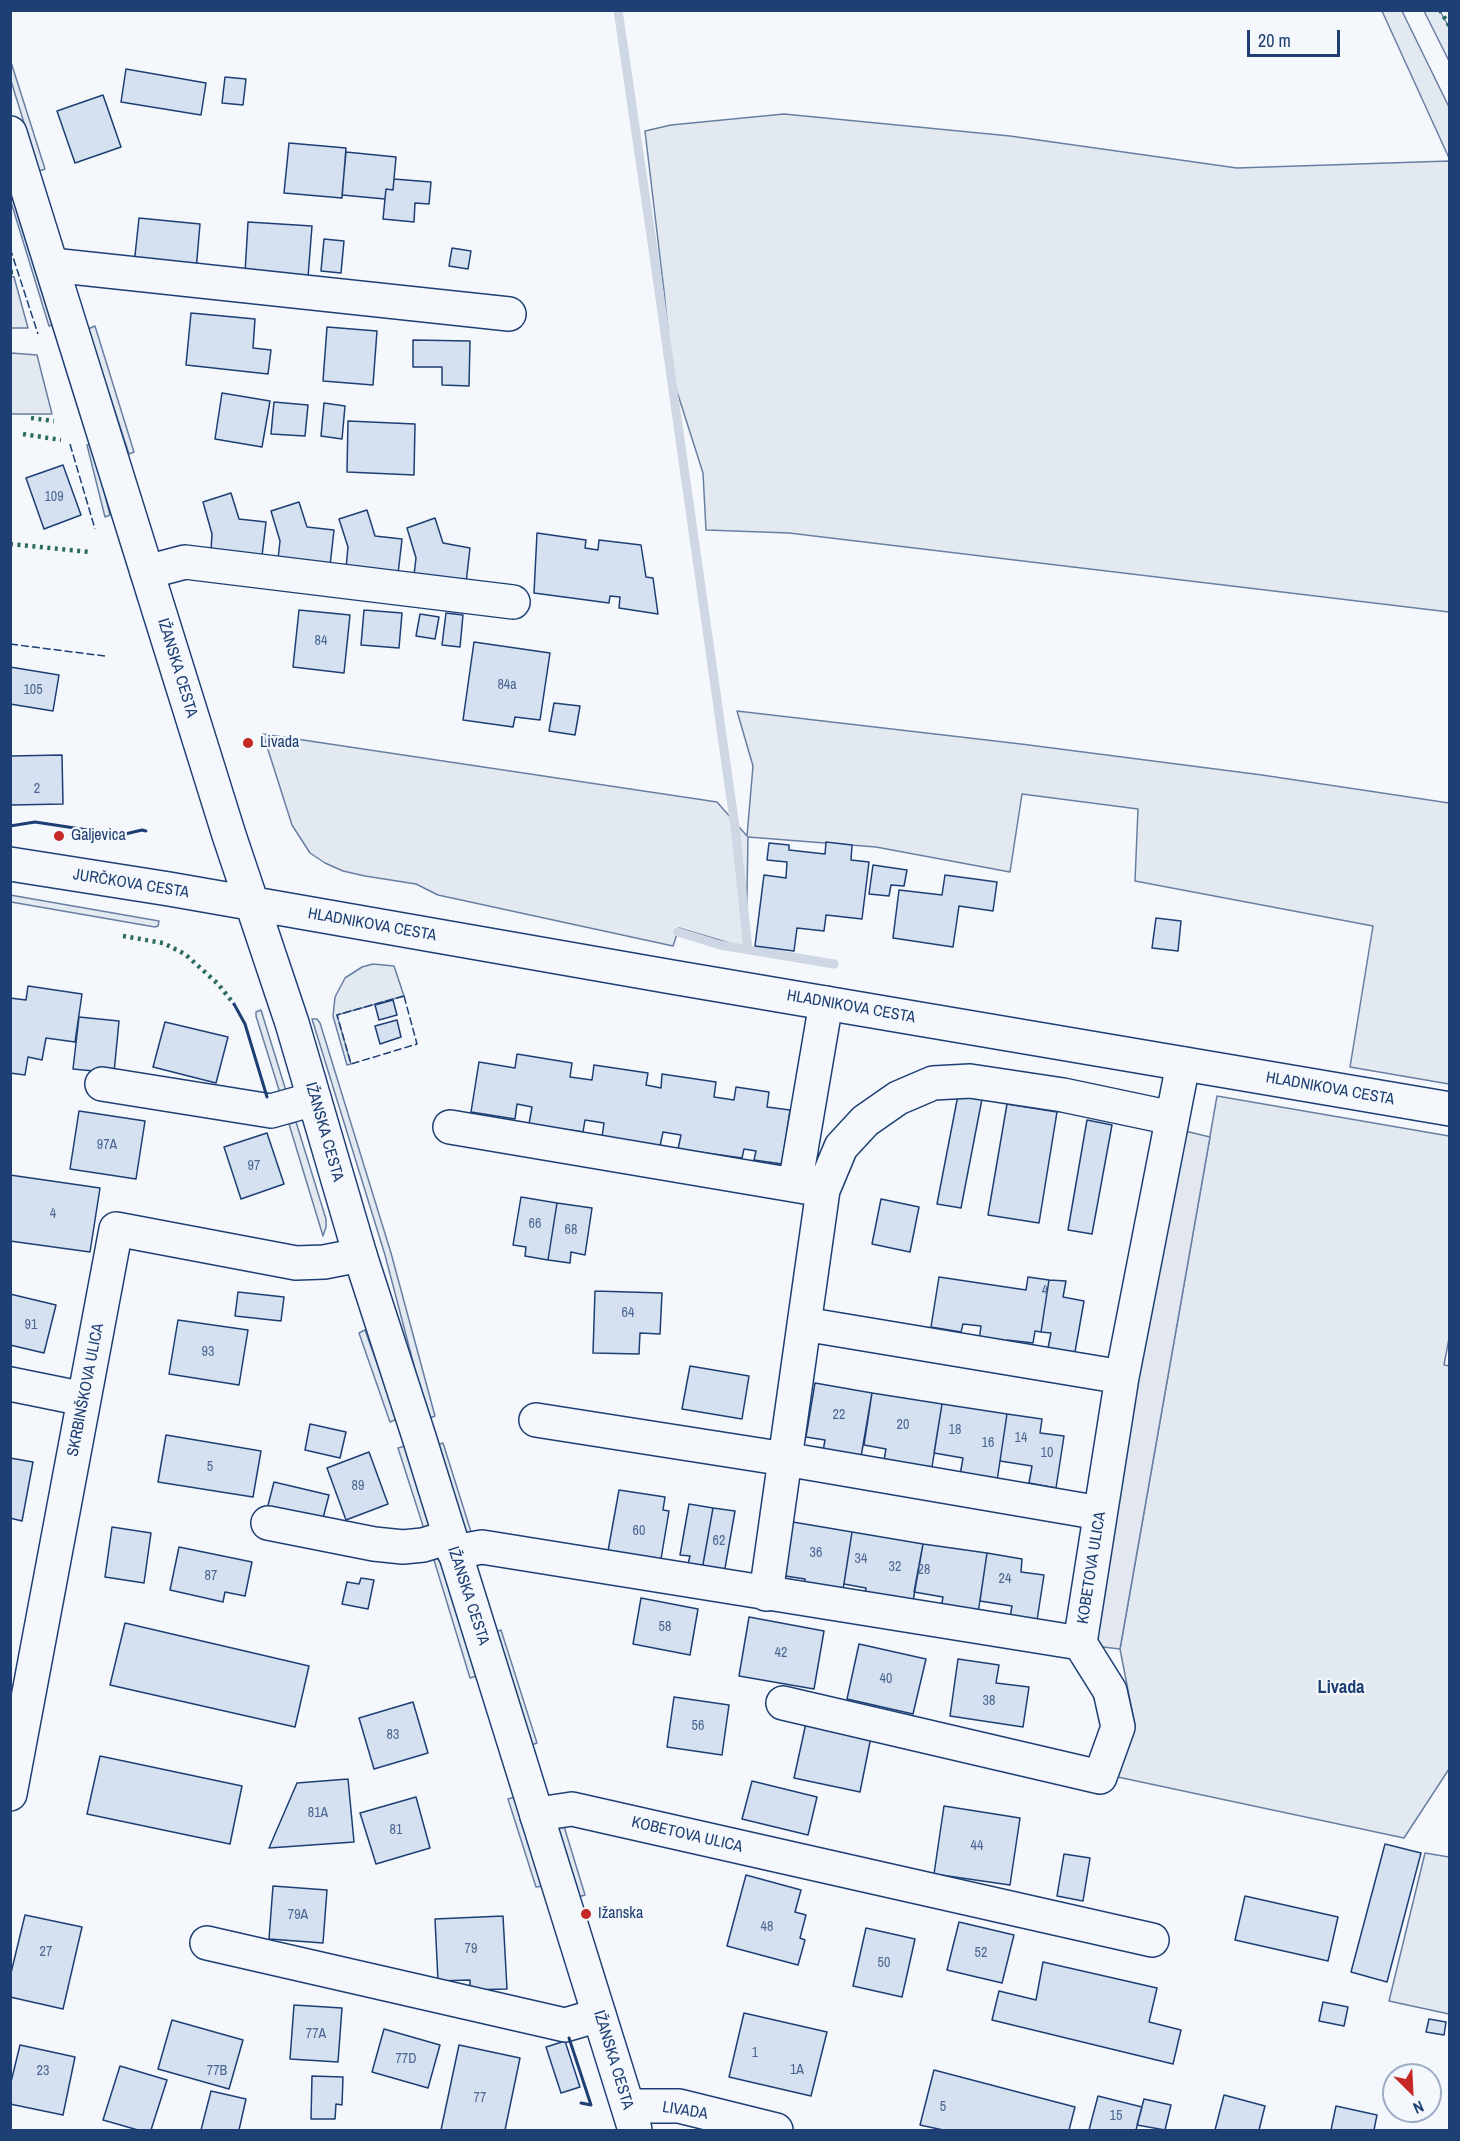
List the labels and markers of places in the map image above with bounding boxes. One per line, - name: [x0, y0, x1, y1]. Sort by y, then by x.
- place label: Livada: [260, 733, 299, 753]
- marker: Livada: [241, 736, 255, 750]
- place label: Galjevica: [71, 826, 126, 846]
- marker: Galjevica: [52, 829, 66, 843]
- place label: Ižanska: [598, 1904, 643, 1924]
- marker: Ižanska: [579, 1907, 593, 1921]

